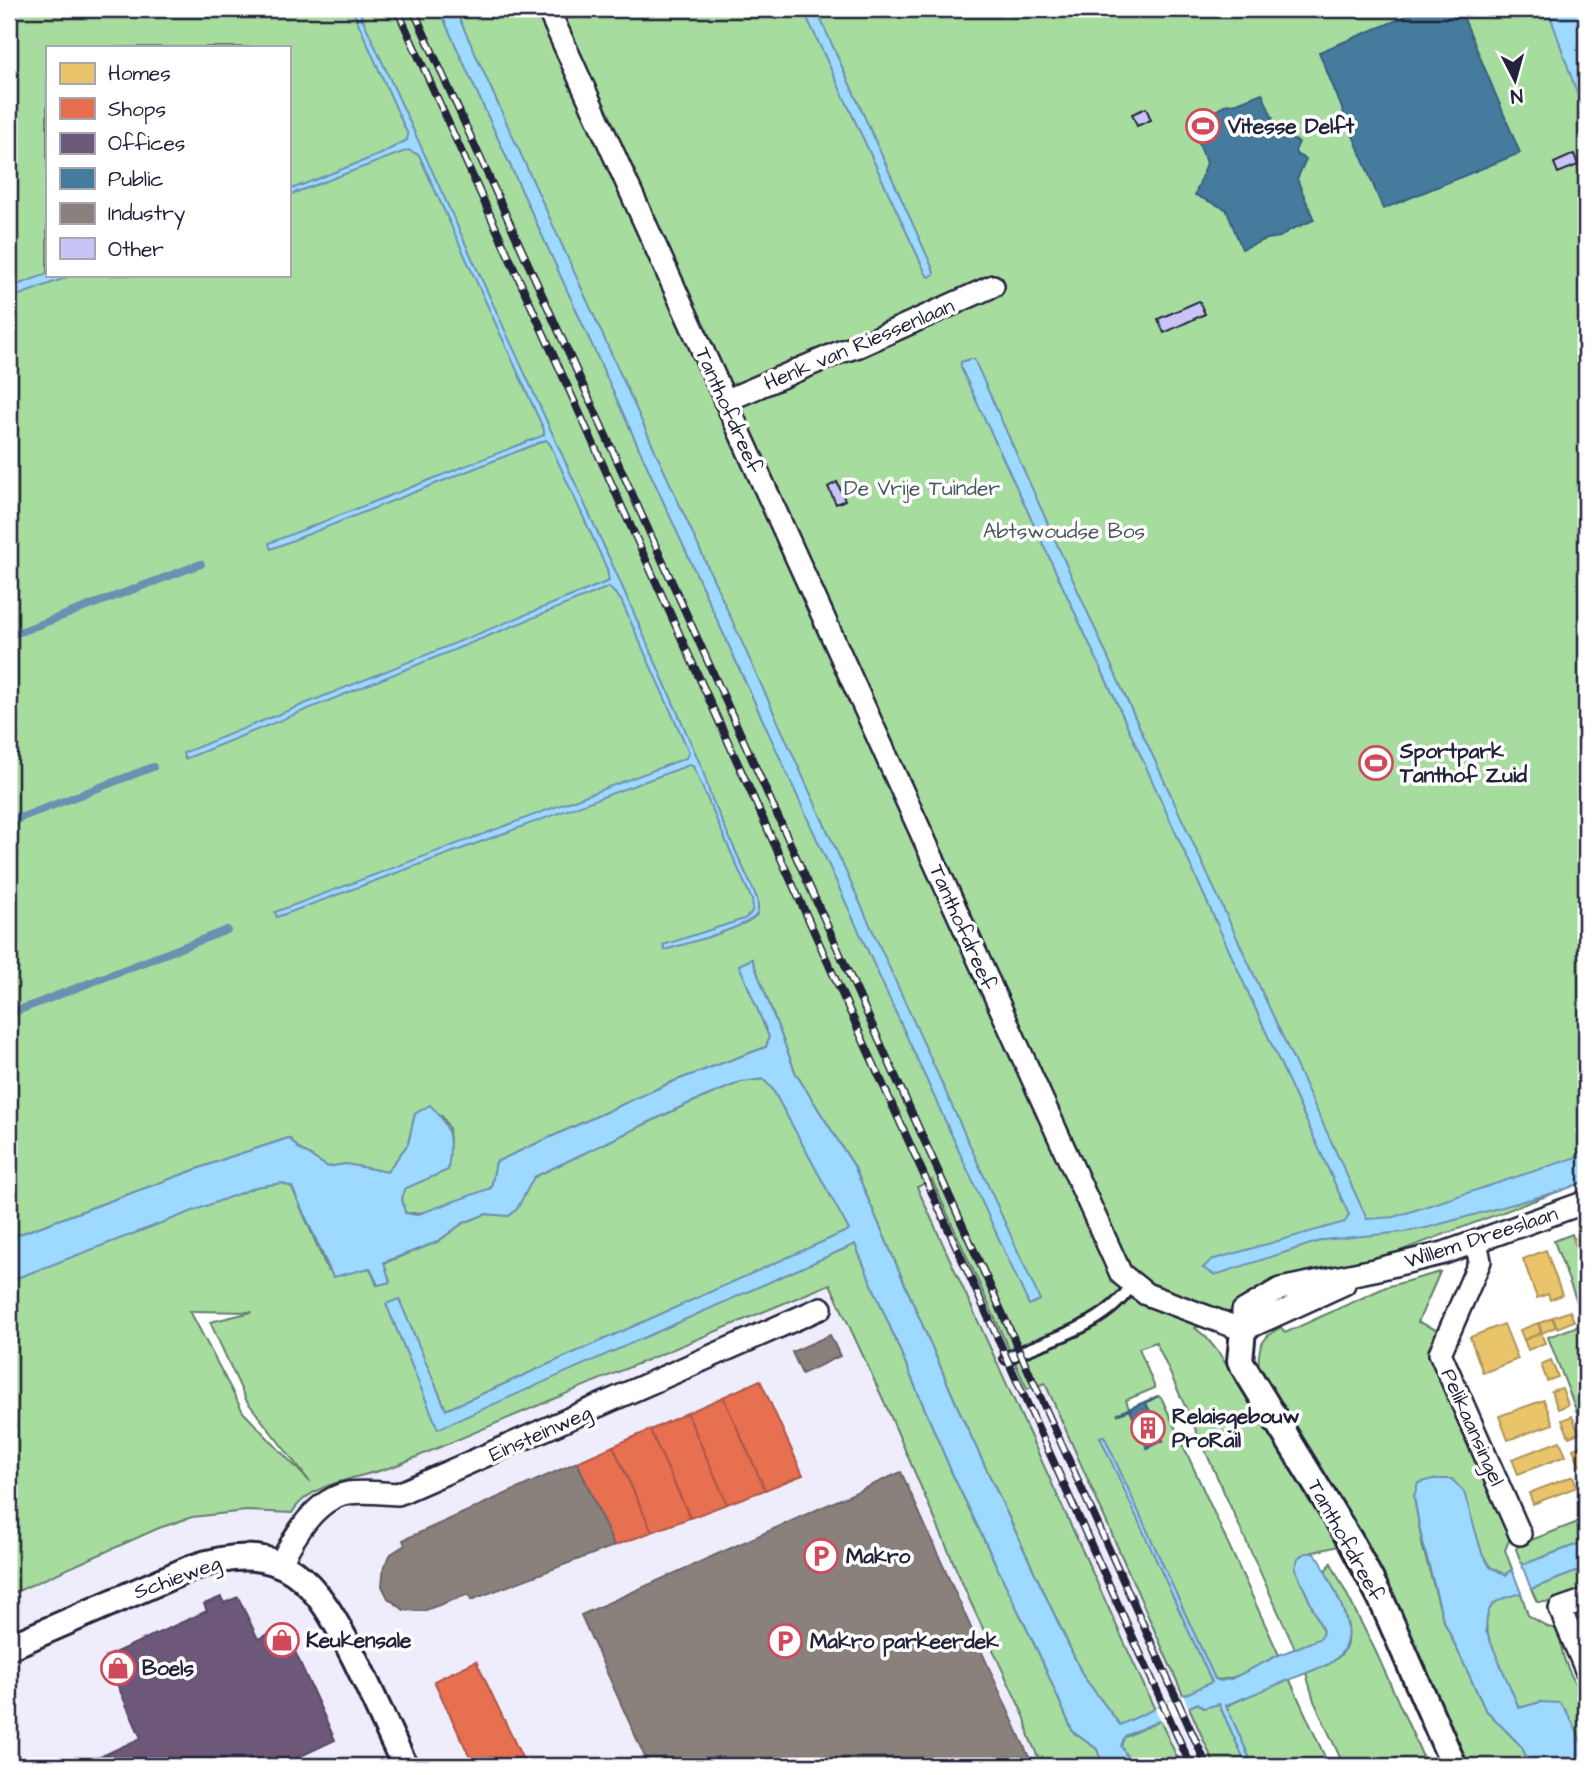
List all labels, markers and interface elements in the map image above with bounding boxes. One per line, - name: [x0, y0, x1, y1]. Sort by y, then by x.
- legend: [46, 46, 290, 276]
- north arrow: [1480, 46, 1550, 116]
- text: Homes: [108, 59, 171, 88]
- text: N: [1509, 81, 1524, 109]
- text: Shops: [108, 95, 166, 125]
- sports icon: Vitesse Delft: [1184, 107, 1222, 145]
- place label: Vitesse Delft: [1227, 112, 1355, 141]
- text: Offices: [108, 129, 185, 158]
- text: Public: [108, 165, 164, 194]
- text: Industry: [108, 199, 186, 230]
- text: Other: [108, 235, 164, 264]
- street label: Henk van Riessenlaan: [760, 291, 959, 398]
- street label: Tanthofdreef: [688, 343, 769, 478]
- park label: De Vrije Tuinder: [844, 474, 1000, 503]
- park label: Abtswoudse Bos: [983, 517, 1145, 546]
- place label: Sportpark Tanthof Zuid: [1399, 737, 1527, 790]
- sports icon: Sportpark Tanthof Zuid: [1357, 744, 1395, 782]
- street label: Tanthofdreef: [922, 860, 1003, 995]
- street label: Willem Dreeslaan: [1401, 1199, 1561, 1276]
- street label: Pelikaansingel: [1432, 1364, 1511, 1491]
- street label: Einsteinweg: [484, 1398, 597, 1471]
- place label: Relaisgebouw ProRail: [1172, 1402, 1299, 1455]
- building icon: Relaisgebouw ProRail: [1129, 1409, 1167, 1447]
- street label: Tanthofdreef: [1300, 1474, 1391, 1607]
- parking icon: Makro: [802, 1537, 840, 1575]
- place label: Makro: [846, 1542, 911, 1571]
- street label: Schieweg: [130, 1548, 226, 1609]
- shop icon: Keukensale: [263, 1621, 301, 1659]
- parking icon: Makro parkeerdek: [766, 1622, 804, 1660]
- place label: Keukensale: [306, 1626, 412, 1655]
- place label: Makro parkeerdek: [810, 1627, 999, 1657]
- shop icon: Boels: [99, 1649, 137, 1687]
- place label: Boels: [142, 1654, 194, 1683]

